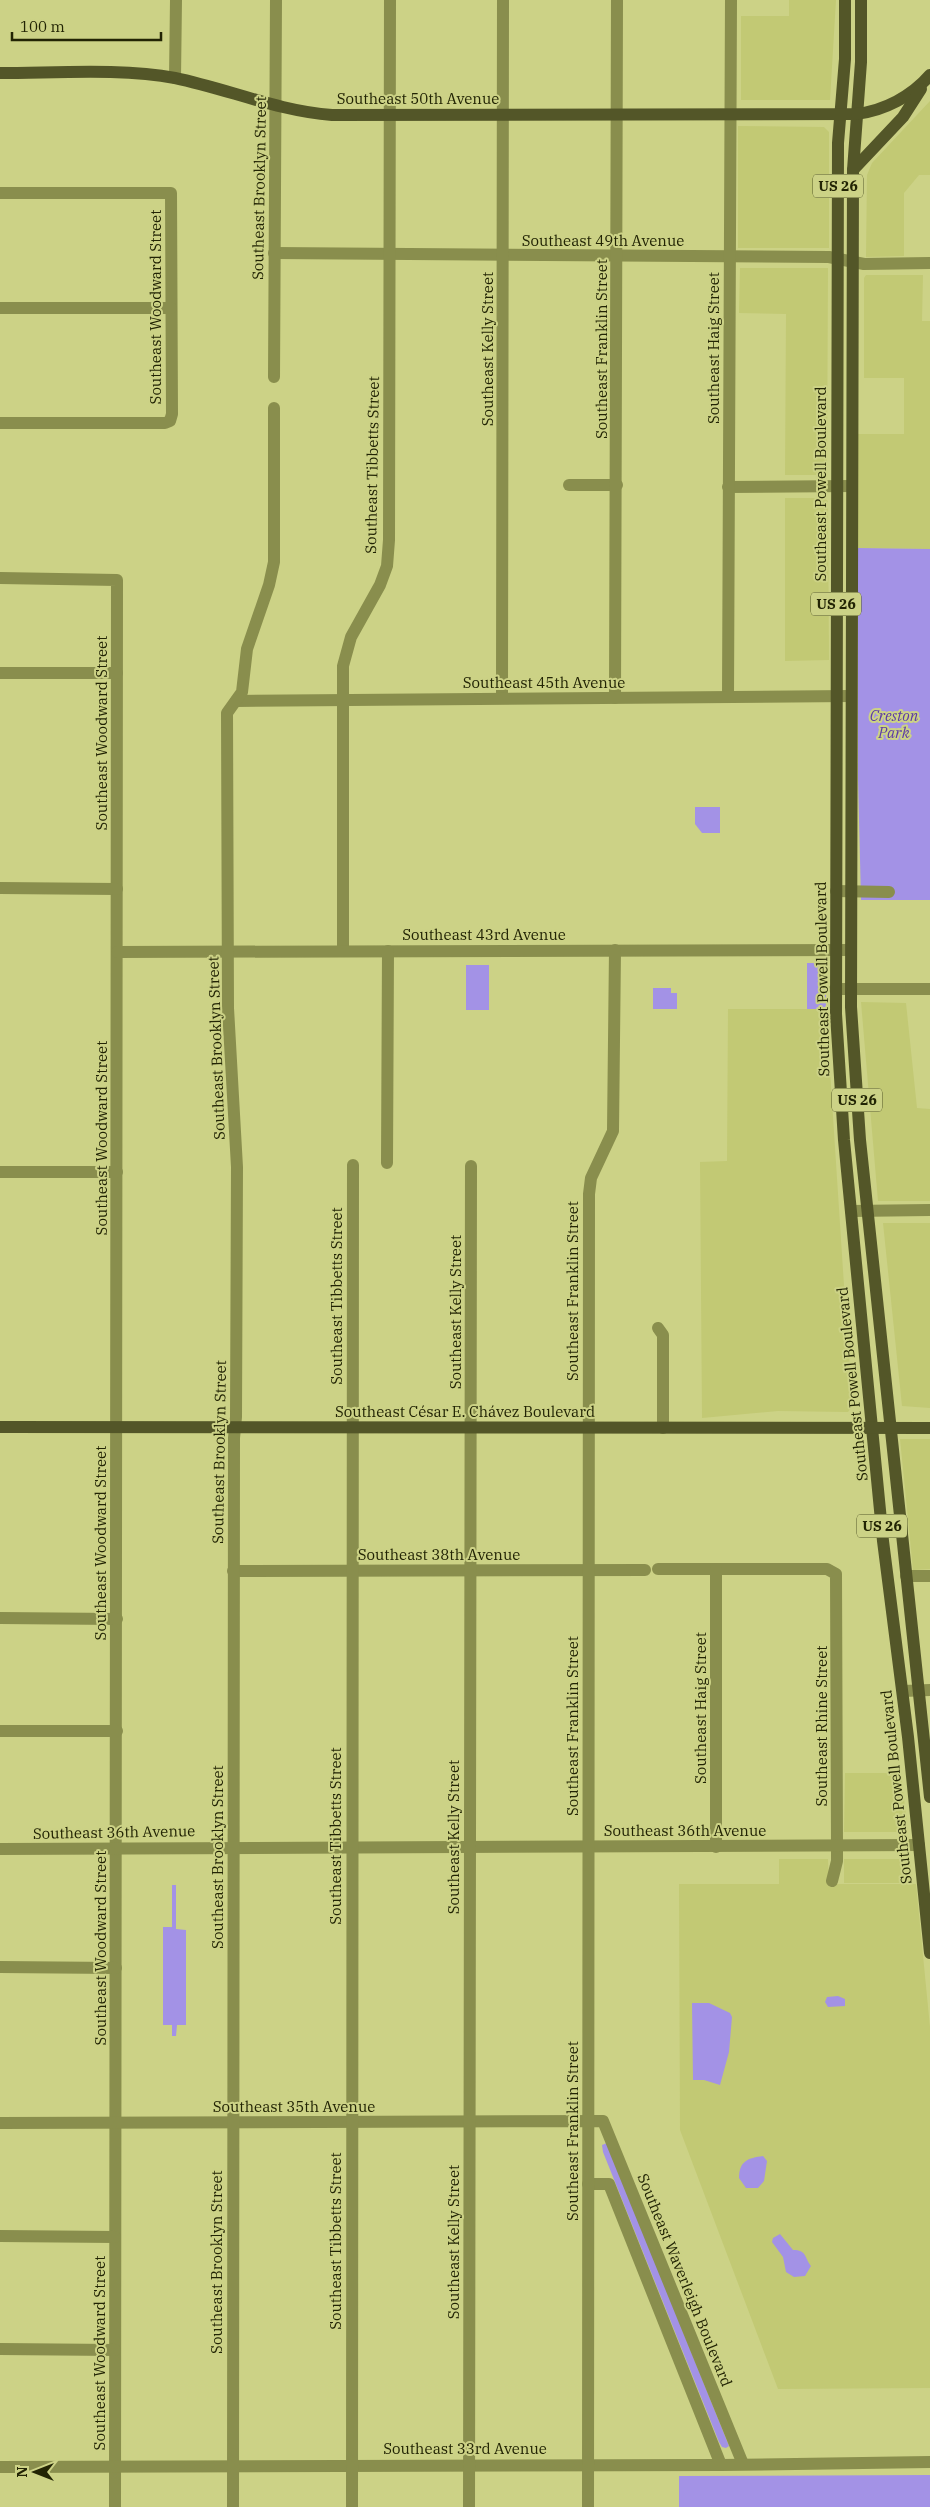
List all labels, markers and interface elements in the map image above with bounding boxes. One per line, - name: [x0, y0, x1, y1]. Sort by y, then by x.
- scale bar: [12, 10, 161, 42]
- text: 100 m: [20, 17, 65, 36]
- street label: Southeast 50th Avenue: [337, 89, 499, 108]
- street label: Southeast Brooklyn Street: [248, 96, 270, 280]
- road number: US 26: [813, 175, 863, 198]
- street label: Southeast Woodward Street: [146, 210, 165, 404]
- street label: Southeast 49th Avenue: [522, 231, 684, 250]
- street label: Southeast Franklin Street: [592, 259, 611, 439]
- street label: Southeast Kelly Street: [478, 272, 497, 426]
- street label: Southeast Haig Street: [704, 272, 723, 424]
- street label: Southeast Tibbetts Street: [361, 376, 383, 554]
- street label: Southeast Powell Boulevard: [811, 386, 830, 582]
- road number: US 26: [811, 592, 861, 616]
- street label: Southeast Woodward Street: [92, 636, 111, 830]
- street label: Southeast 45th Avenue: [463, 673, 625, 692]
- park label: Creston Park: [870, 706, 919, 742]
- street label: Southeast Powell Boulevard: [811, 881, 833, 1077]
- street label: Southeast 43rd Avenue: [402, 925, 566, 944]
- street label: Southeast Brooklyn Street: [203, 956, 229, 1140]
- street label: Southeast Woodward Street: [92, 1041, 111, 1235]
- road number: US 26: [832, 1088, 882, 1112]
- street label: Southeast Franklin Street: [563, 1201, 582, 1381]
- street label: Southeast Tibbetts Street: [327, 1207, 346, 1385]
- street label: Southeast Kelly Street: [446, 1235, 465, 1389]
- street label: Southeast Powell Boulevard: [832, 1286, 872, 1482]
- street label: Southeast Brooklyn Street: [208, 1360, 230, 1544]
- street label: Southeast César E. Chávez Boulevard: [335, 1402, 595, 1421]
- street label: Southeast Woodward Street: [91, 1446, 110, 1640]
- road number: US 26: [857, 1514, 907, 1538]
- street label: Southeast 38th Avenue: [358, 1545, 520, 1564]
- street label: Southeast Haig Street: [691, 1632, 710, 1784]
- street label: Southeast Franklin Street: [563, 1636, 582, 1816]
- street label: Southeast Rhine Street: [812, 1646, 831, 1807]
- street label: Southeast Powell Boulevard: [876, 1689, 916, 1885]
- street label: Southeast Tibbetts Street: [326, 1747, 345, 1925]
- street label: Southeast Kelly Street: [444, 1760, 463, 1914]
- street label: Southeast Brooklyn Street: [208, 1765, 227, 1949]
- street label: Southeast 36th Avenue: [33, 1821, 195, 1843]
- street label: Southeast 36th Avenue: [604, 1821, 766, 1840]
- street label: Southeast Woodward Street: [91, 1851, 110, 2045]
- street label: Southeast Franklin Street: [563, 2041, 582, 2221]
- street label: Southeast 35th Avenue: [213, 2097, 375, 2116]
- street label: Southeast Tibbetts Street: [326, 2152, 345, 2330]
- street label: Southeast Kelly Street: [444, 2165, 463, 2319]
- street label: Southeast Brooklyn Street: [207, 2170, 226, 2354]
- street label: Southeast Waverleigh Boulevard: [633, 2171, 737, 2389]
- street label: Southeast Woodward Street: [90, 2256, 109, 2450]
- street label: Southeast 33rd Avenue: [383, 2439, 547, 2458]
- north arrow: [10, 2447, 60, 2497]
- text: N: [13, 2466, 31, 2478]

